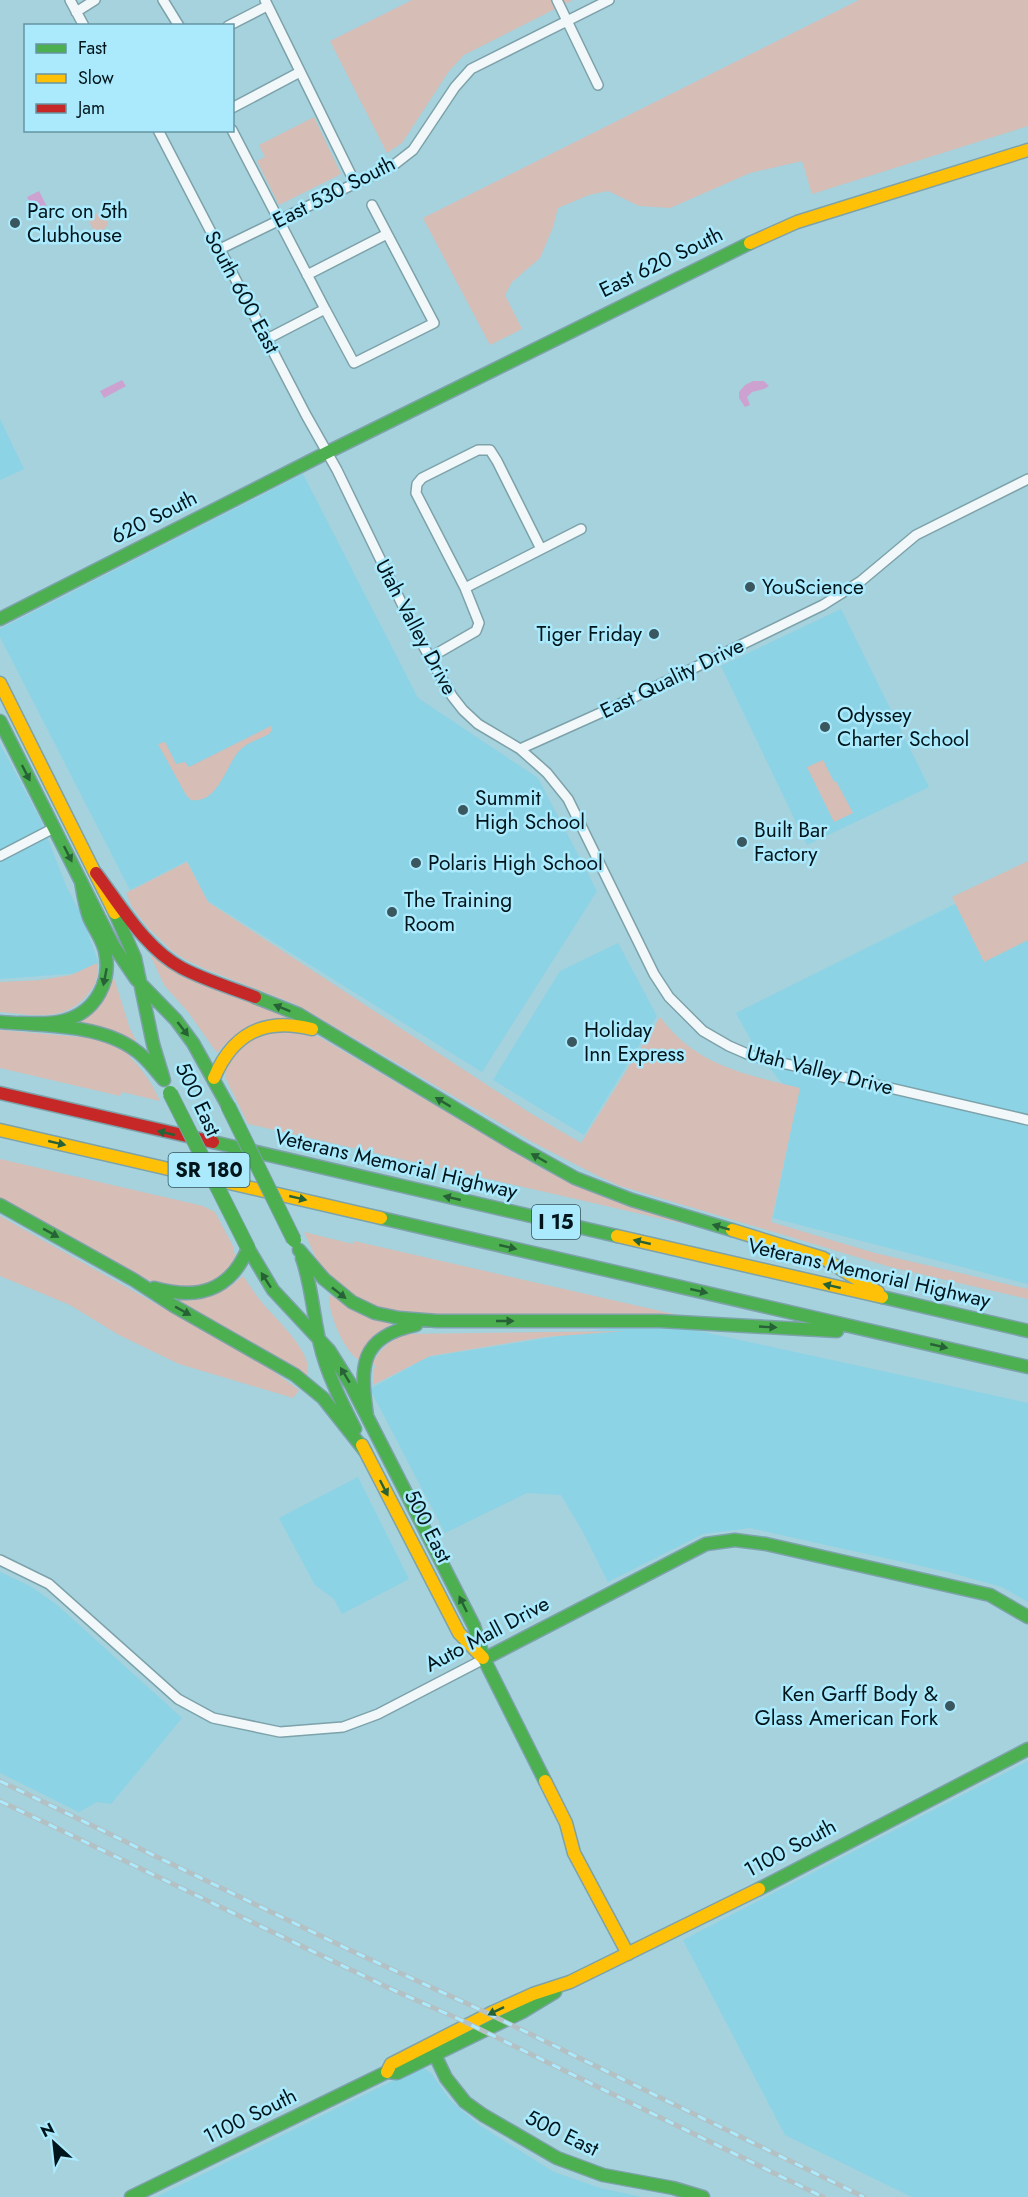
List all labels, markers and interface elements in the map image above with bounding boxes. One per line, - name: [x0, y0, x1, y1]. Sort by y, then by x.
- legend: [24, 24, 234, 132]
- text: Fast: [78, 35, 107, 61]
- text: Slow: [78, 65, 115, 91]
- text: Jam: [76, 95, 105, 121]
- street label: East 530 South: [268, 148, 400, 236]
- place label: Parc on 5th Clubhouse: [27, 196, 128, 250]
- marker: Parc on 5th Clubhouse: [8, 216, 22, 230]
- street label: East 620 South: [594, 219, 728, 305]
- street label: South 600 East: [197, 225, 287, 359]
- street label: 620 South: [106, 483, 202, 551]
- street label: Utah Valley Drive: [368, 554, 465, 700]
- place label: YouScience: [762, 572, 864, 602]
- marker: YouScience: [743, 580, 757, 594]
- place label: Tiger Friday: [537, 619, 643, 649]
- marker: Tiger Friday: [647, 627, 661, 641]
- street label: East Quality Drive: [595, 630, 749, 726]
- place label: Odyssey Charter School: [837, 700, 969, 754]
- marker: Odyssey Charter School: [818, 720, 832, 734]
- one-way arrow: [21, 764, 31, 782]
- place label: Summit High School: [475, 783, 585, 837]
- marker: Summit High School: [456, 803, 470, 817]
- place label: Built Bar Factory: [754, 815, 828, 869]
- marker: Built Bar Factory: [735, 835, 749, 849]
- one-way arrow: [63, 846, 72, 863]
- place label: Polaris High School: [428, 848, 603, 878]
- marker: Polaris High School: [409, 856, 423, 870]
- place label: The Training Room: [404, 885, 512, 939]
- marker: The Training Room: [385, 905, 399, 919]
- one-way arrow: [101, 967, 110, 986]
- one-way arrow: [273, 1003, 291, 1012]
- place label: Holiday Inn Express: [584, 1015, 684, 1069]
- one-way arrow: [176, 1021, 189, 1037]
- marker: Holiday Inn Express: [565, 1035, 579, 1049]
- street label: Utah Valley Drive: [744, 1037, 897, 1103]
- street label: 500 East: [168, 1057, 228, 1141]
- one-way arrow: [435, 1096, 451, 1107]
- street label: Veterans Memorial Highway: [272, 1121, 521, 1207]
- one-way arrow: [156, 1127, 175, 1137]
- one-way arrow: [48, 1139, 66, 1149]
- road number: SR 180: [168, 1153, 250, 1187]
- one-way arrow: [530, 1153, 547, 1163]
- one-way arrow: [442, 1193, 461, 1203]
- one-way arrow: [289, 1194, 307, 1204]
- road number: I 15: [532, 1205, 580, 1239]
- one-way arrow: [712, 1222, 730, 1231]
- one-way arrow: [43, 1228, 60, 1238]
- street label: Veterans Memorial Highway: [745, 1230, 994, 1316]
- one-way arrow: [632, 1237, 651, 1246]
- one-way arrow: [499, 1243, 518, 1253]
- one-way arrow: [261, 1272, 272, 1288]
- one-way arrow: [822, 1281, 841, 1290]
- one-way arrow: [689, 1286, 708, 1296]
- one-way arrow: [330, 1287, 346, 1299]
- one-way arrow: [175, 1306, 192, 1316]
- one-way arrow: [496, 1316, 515, 1326]
- one-way arrow: [758, 1322, 777, 1331]
- one-way arrow: [930, 1342, 948, 1352]
- one-way arrow: [340, 1367, 351, 1383]
- one-way arrow: [380, 1479, 389, 1496]
- street label: 500 East: [397, 1484, 459, 1568]
- street label: Auto Mall Drive: [419, 1589, 555, 1679]
- one-way arrow: [459, 1596, 468, 1613]
- place label: Ken Garff Body & Glass American Fork: [755, 1679, 939, 1733]
- marker: Ken Garff Body & Glass American Fork: [943, 1699, 957, 1713]
- street label: 1100 South: [739, 1811, 841, 1885]
- one-way arrow: [488, 2006, 505, 2015]
- street label: 1100 South: [198, 2080, 302, 2152]
- street label: 500 East: [520, 2102, 604, 2164]
- north arrow: [24, 2113, 84, 2173]
- text: N: [37, 2117, 58, 2143]

